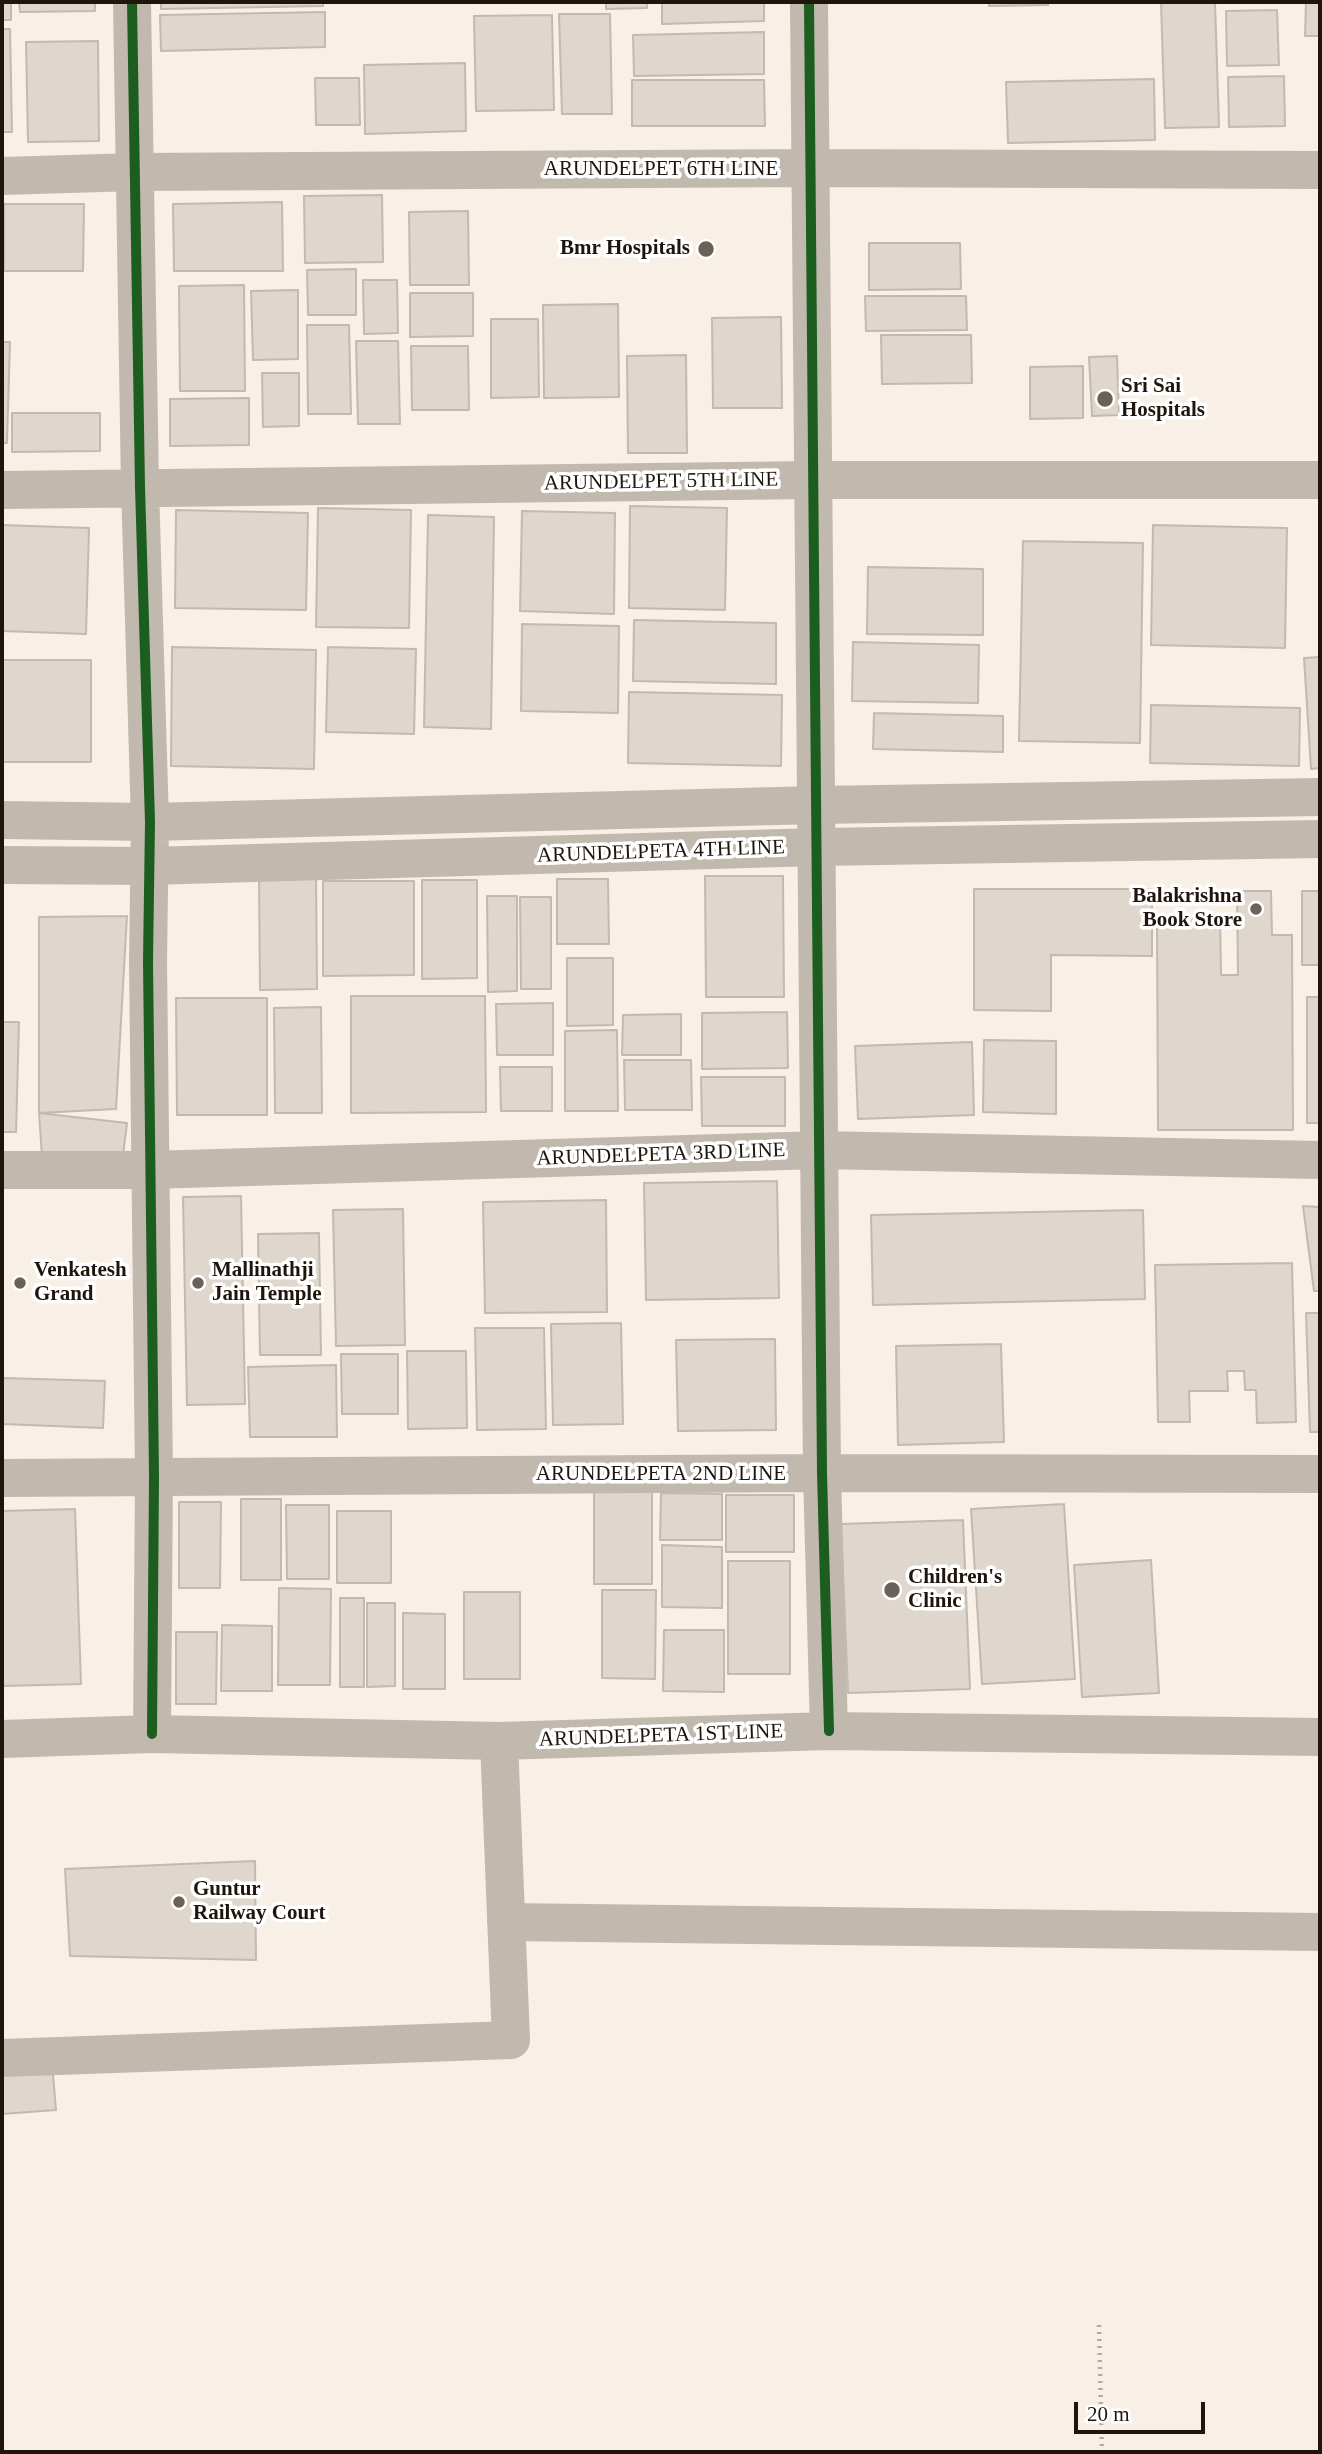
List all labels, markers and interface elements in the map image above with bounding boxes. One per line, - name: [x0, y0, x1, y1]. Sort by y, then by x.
- street label: ARUNDELPET 6TH LINE: [544, 156, 778, 182]
- place label: Bmr Hospitals: [560, 236, 690, 262]
- marker: Bmr Hospitals: [696, 239, 716, 259]
- place label: Sri Sai Hospitals: [1121, 374, 1205, 424]
- marker: Sri Sai Hospitals: [1095, 389, 1115, 409]
- street label: ARUNDELPET 5TH LINE: [544, 467, 778, 497]
- street label: ARUNDELPETA 4TH LINE: [537, 835, 785, 869]
- place label: Balakrishna Book Store: [1132, 884, 1242, 934]
- marker: Balakrishna Book Store: [1248, 901, 1264, 917]
- street label: ARUNDELPETA 3RD LINE: [536, 1138, 786, 1172]
- place label: Venkatesh Grand: [34, 1258, 127, 1308]
- place label: Mallinathji Jain Temple: [212, 1258, 321, 1308]
- marker: Venkatesh Grand: [12, 1275, 28, 1291]
- marker: Mallinathji Jain Temple: [190, 1275, 206, 1291]
- street label: ARUNDELPETA 2ND LINE: [536, 1461, 786, 1487]
- place label: Children's Clinic: [908, 1565, 1002, 1615]
- marker: Children's Clinic: [882, 1580, 902, 1600]
- street label: ARUNDELPETA 1ST LINE: [538, 1719, 784, 1753]
- place label: Guntur Railway Court: [193, 1877, 325, 1927]
- marker: Guntur Railway Court: [171, 1894, 187, 1910]
- scale bar: [1077, 2388, 1208, 2432]
- text: 20 m: [1087, 2402, 1130, 2426]

